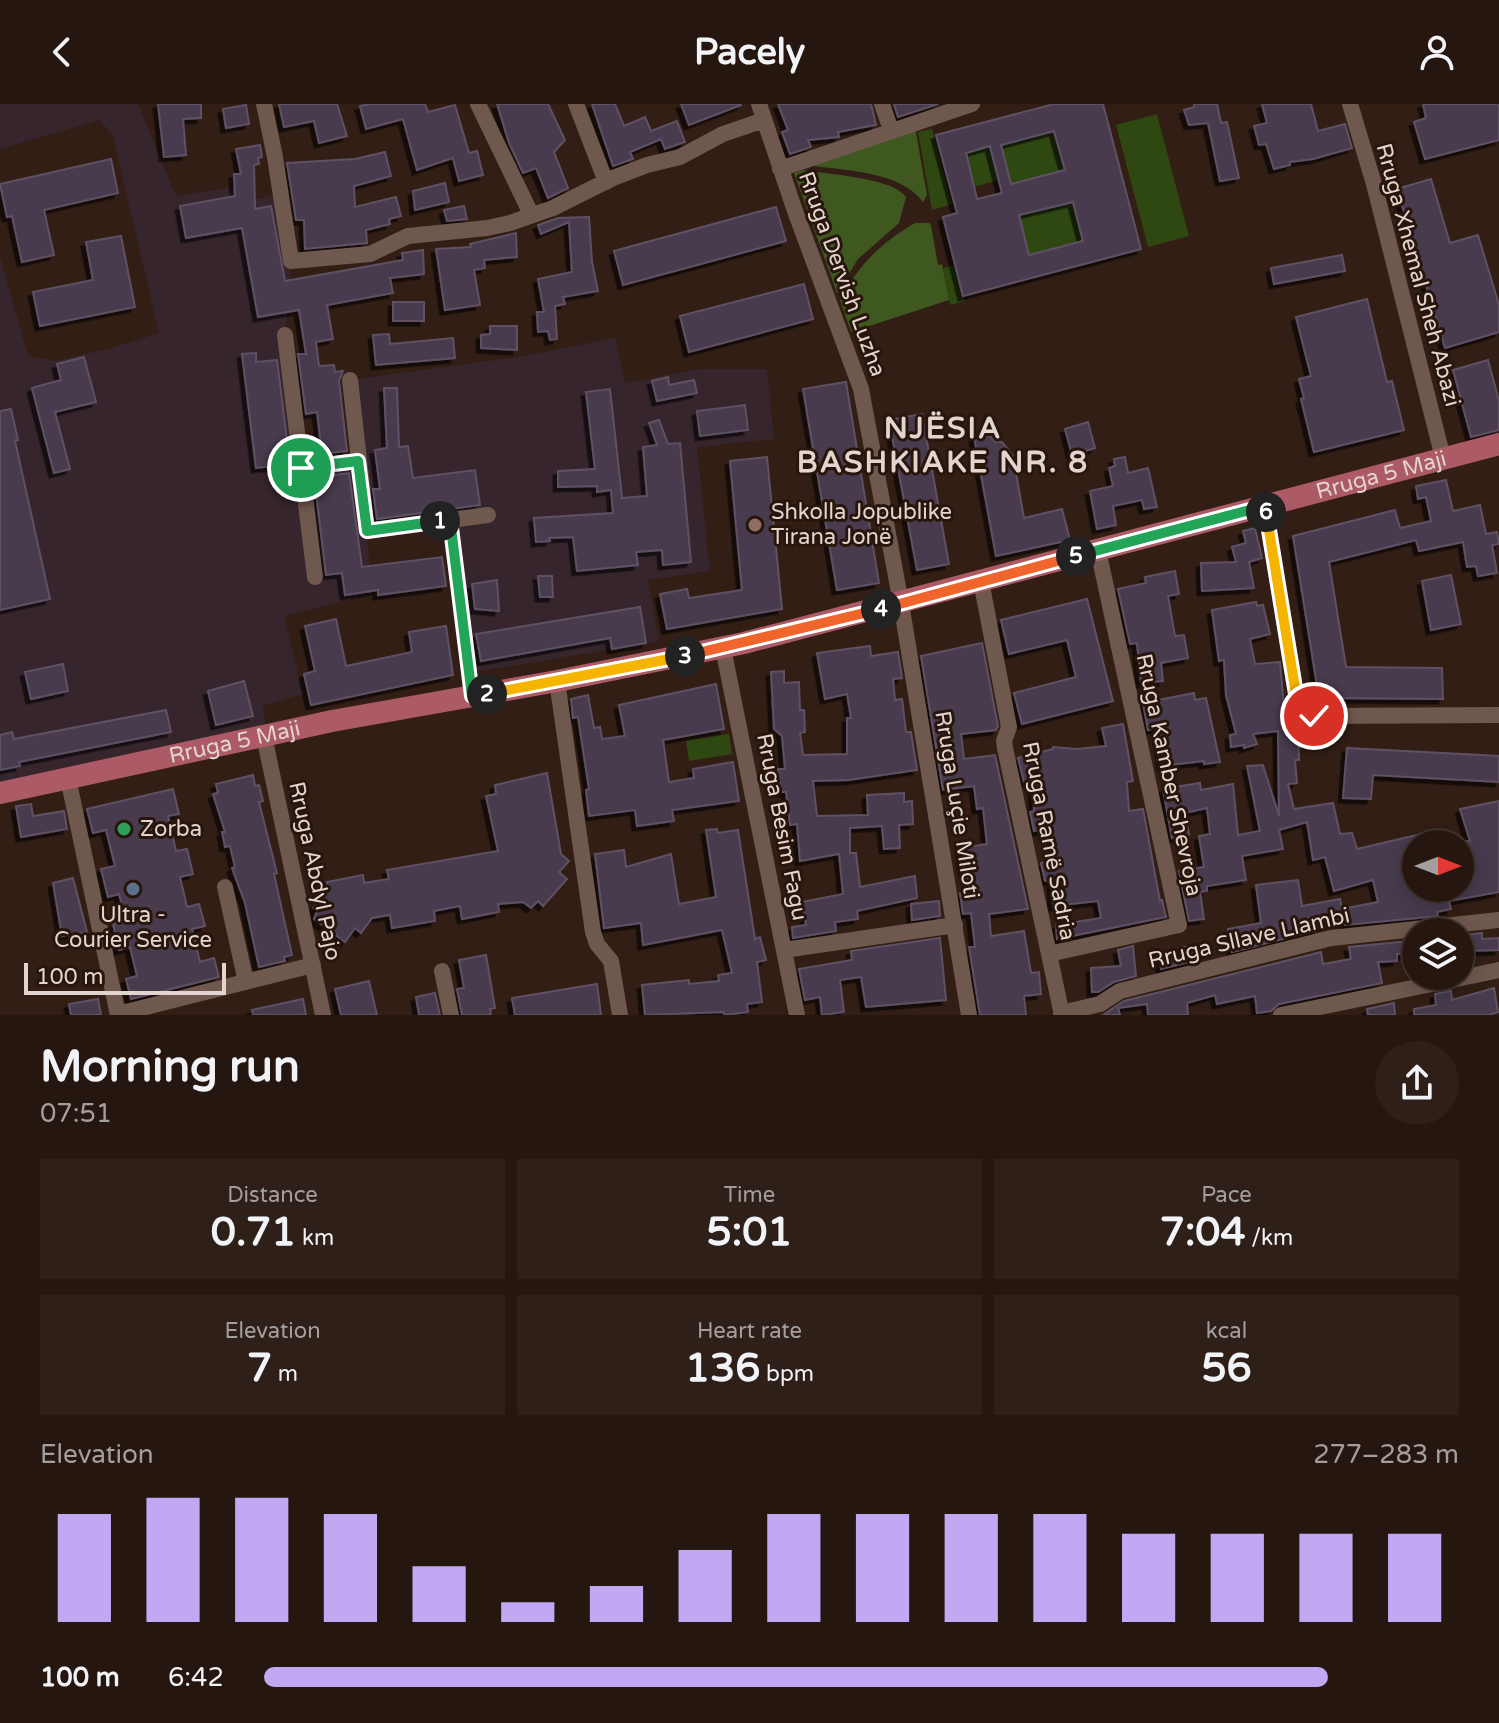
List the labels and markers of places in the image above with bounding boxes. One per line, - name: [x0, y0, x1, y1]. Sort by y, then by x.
- pin: [267, 434, 335, 502]
- pin: 6: [1246, 492, 1286, 532]
- place label: Shkolla Jopublike Tirana Jonë: [771, 499, 952, 550]
- pin: 1: [420, 501, 460, 541]
- marker: Shkolla Jopublike Tirana Jonë: [746, 516, 764, 534]
- pin: 5: [1056, 536, 1096, 576]
- pin: 4: [861, 589, 901, 629]
- pin: 3: [665, 636, 705, 676]
- pin: 2: [467, 674, 507, 714]
- pin: [1280, 682, 1348, 750]
- place label: Zorba: [140, 816, 202, 842]
- marker: Zorba: [115, 820, 133, 838]
- marker: Ultra - Courier Service: [124, 880, 142, 898]
- place label: Ultra - Courier Service: [54, 902, 212, 953]

